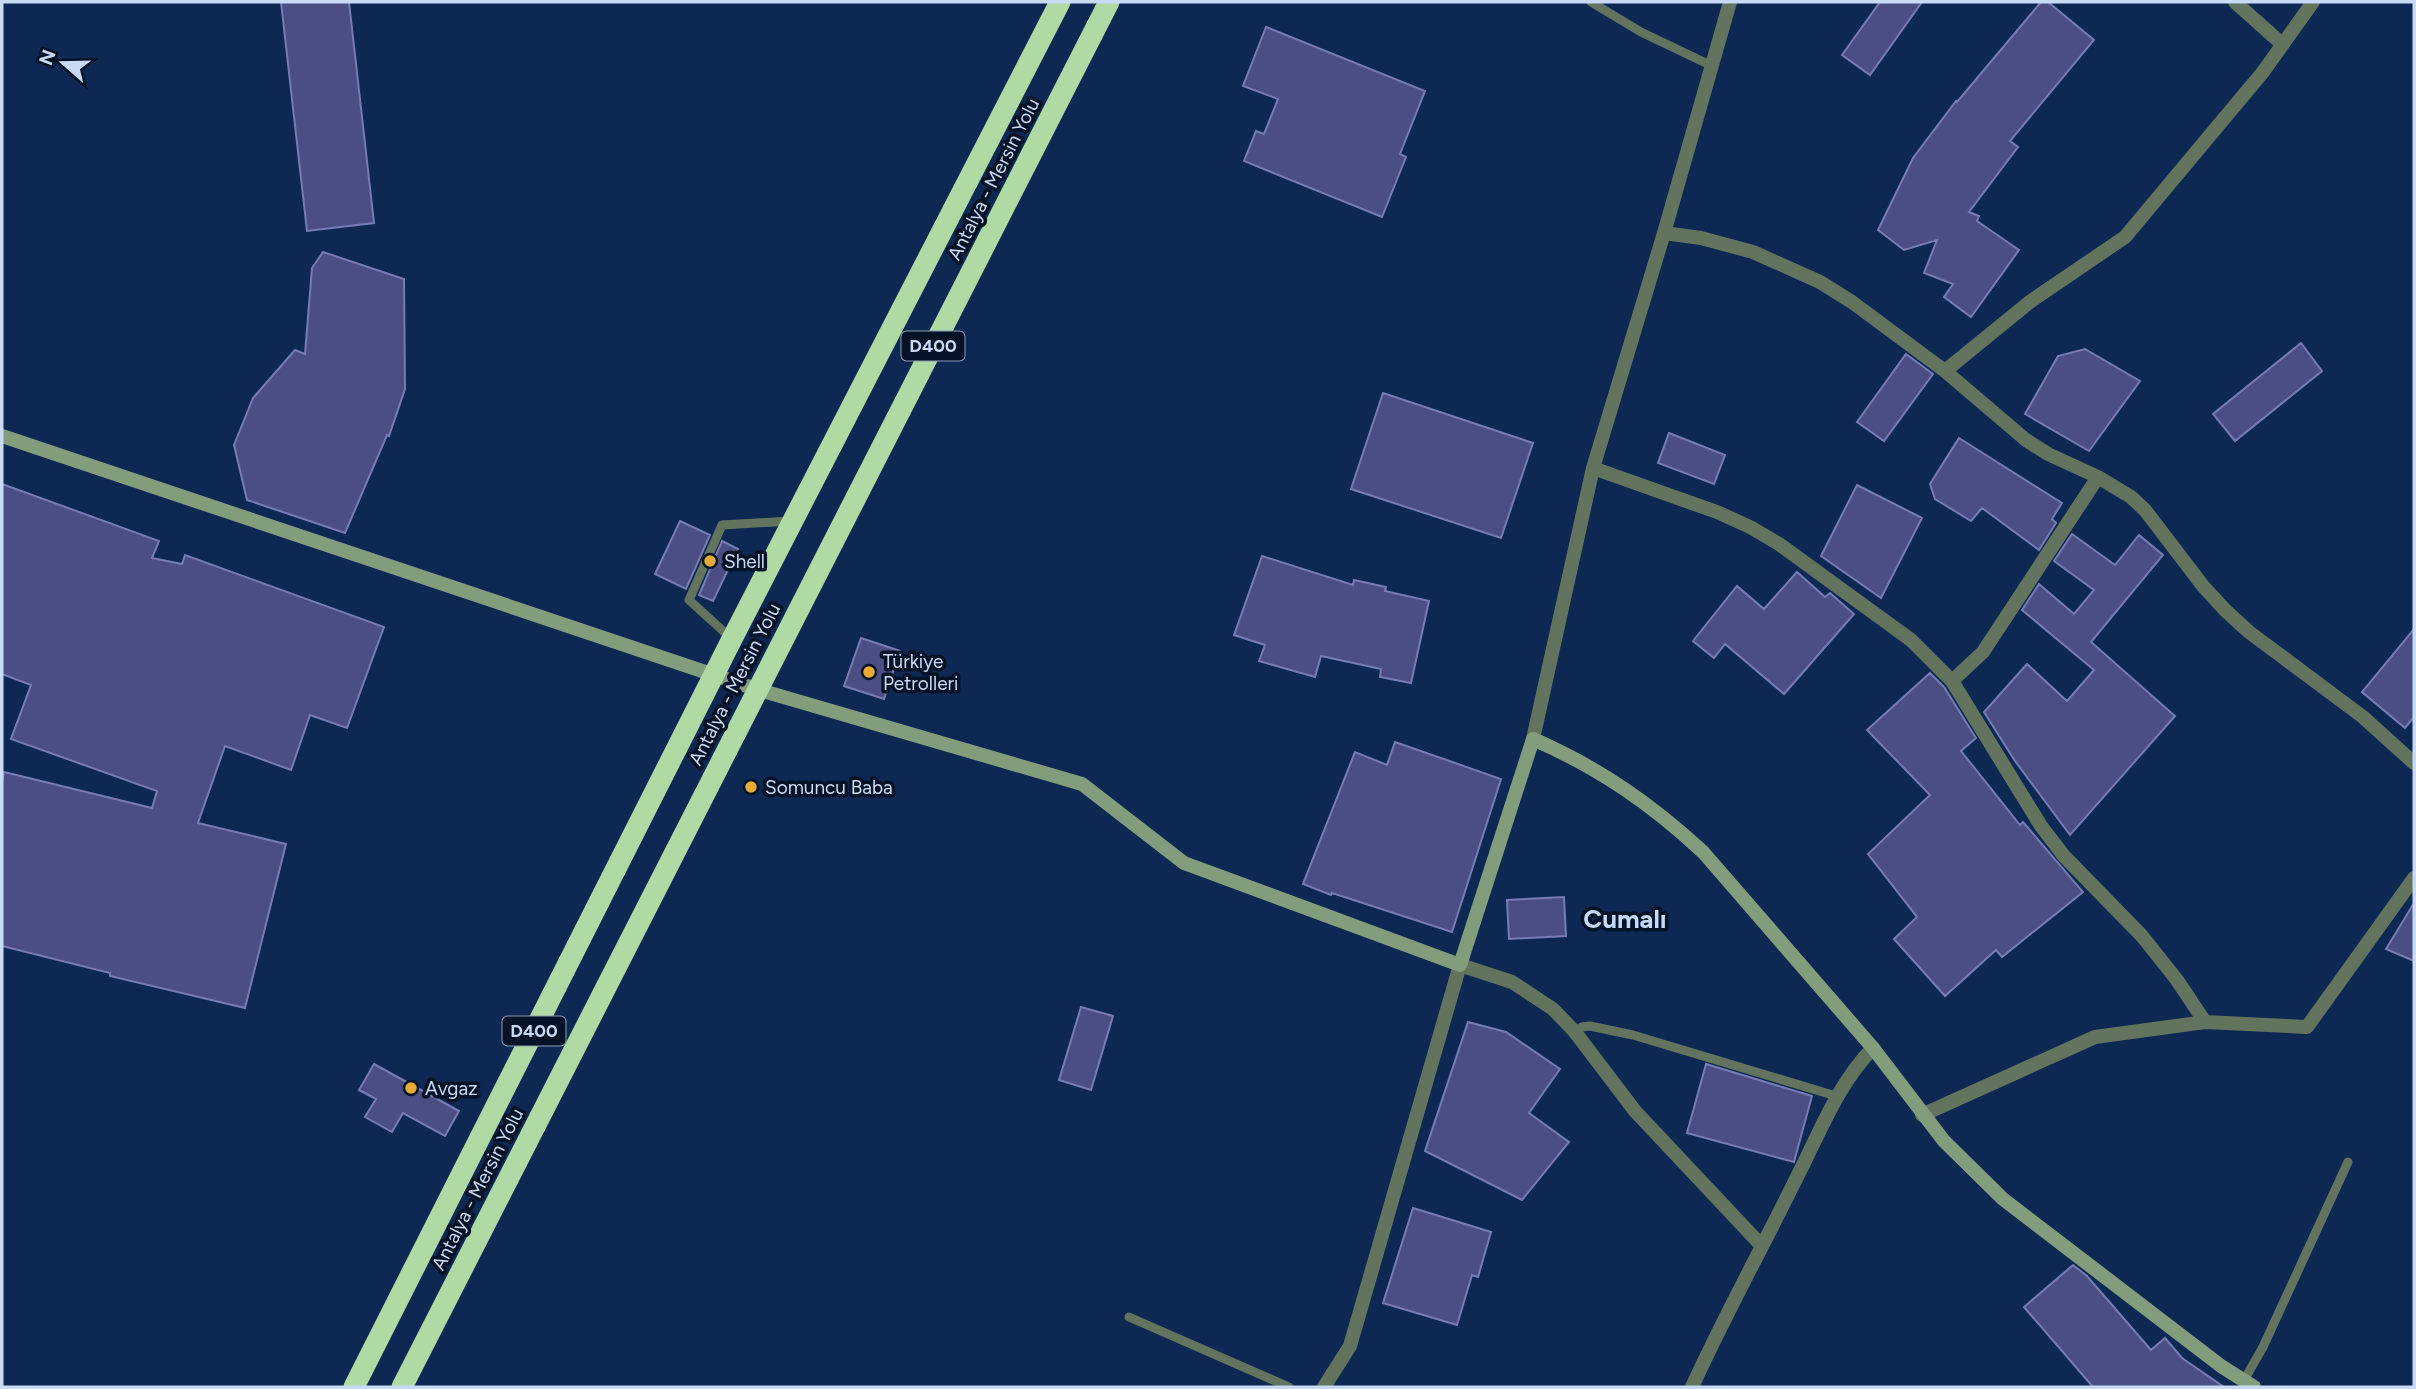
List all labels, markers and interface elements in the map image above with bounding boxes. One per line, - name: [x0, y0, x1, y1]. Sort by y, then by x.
- north arrow: [28, 28, 98, 98]
- text: N: [34, 47, 61, 68]
- street label: Antalya - Mersin Yolu: [943, 94, 1044, 264]
- road number: D400: [902, 332, 964, 360]
- place label: Shell: [724, 550, 765, 573]
- marker: Shell: [702, 553, 718, 569]
- street label: Antalya - Mersin Yolu: [684, 599, 785, 769]
- place label: Türkiye Petrolleri: [883, 650, 958, 695]
- marker: Türkiye Petrolleri: [861, 664, 877, 680]
- place label: Somuncu Baba: [765, 776, 893, 799]
- marker: Somuncu Baba: [743, 779, 759, 795]
- district label: Cumalı: [1583, 903, 1667, 935]
- road number: D400: [503, 1016, 566, 1046]
- place label: Avgaz: [425, 1077, 477, 1100]
- marker: Avgaz: [403, 1080, 419, 1096]
- street label: Antalya - Mersin Yolu: [427, 1104, 528, 1274]

